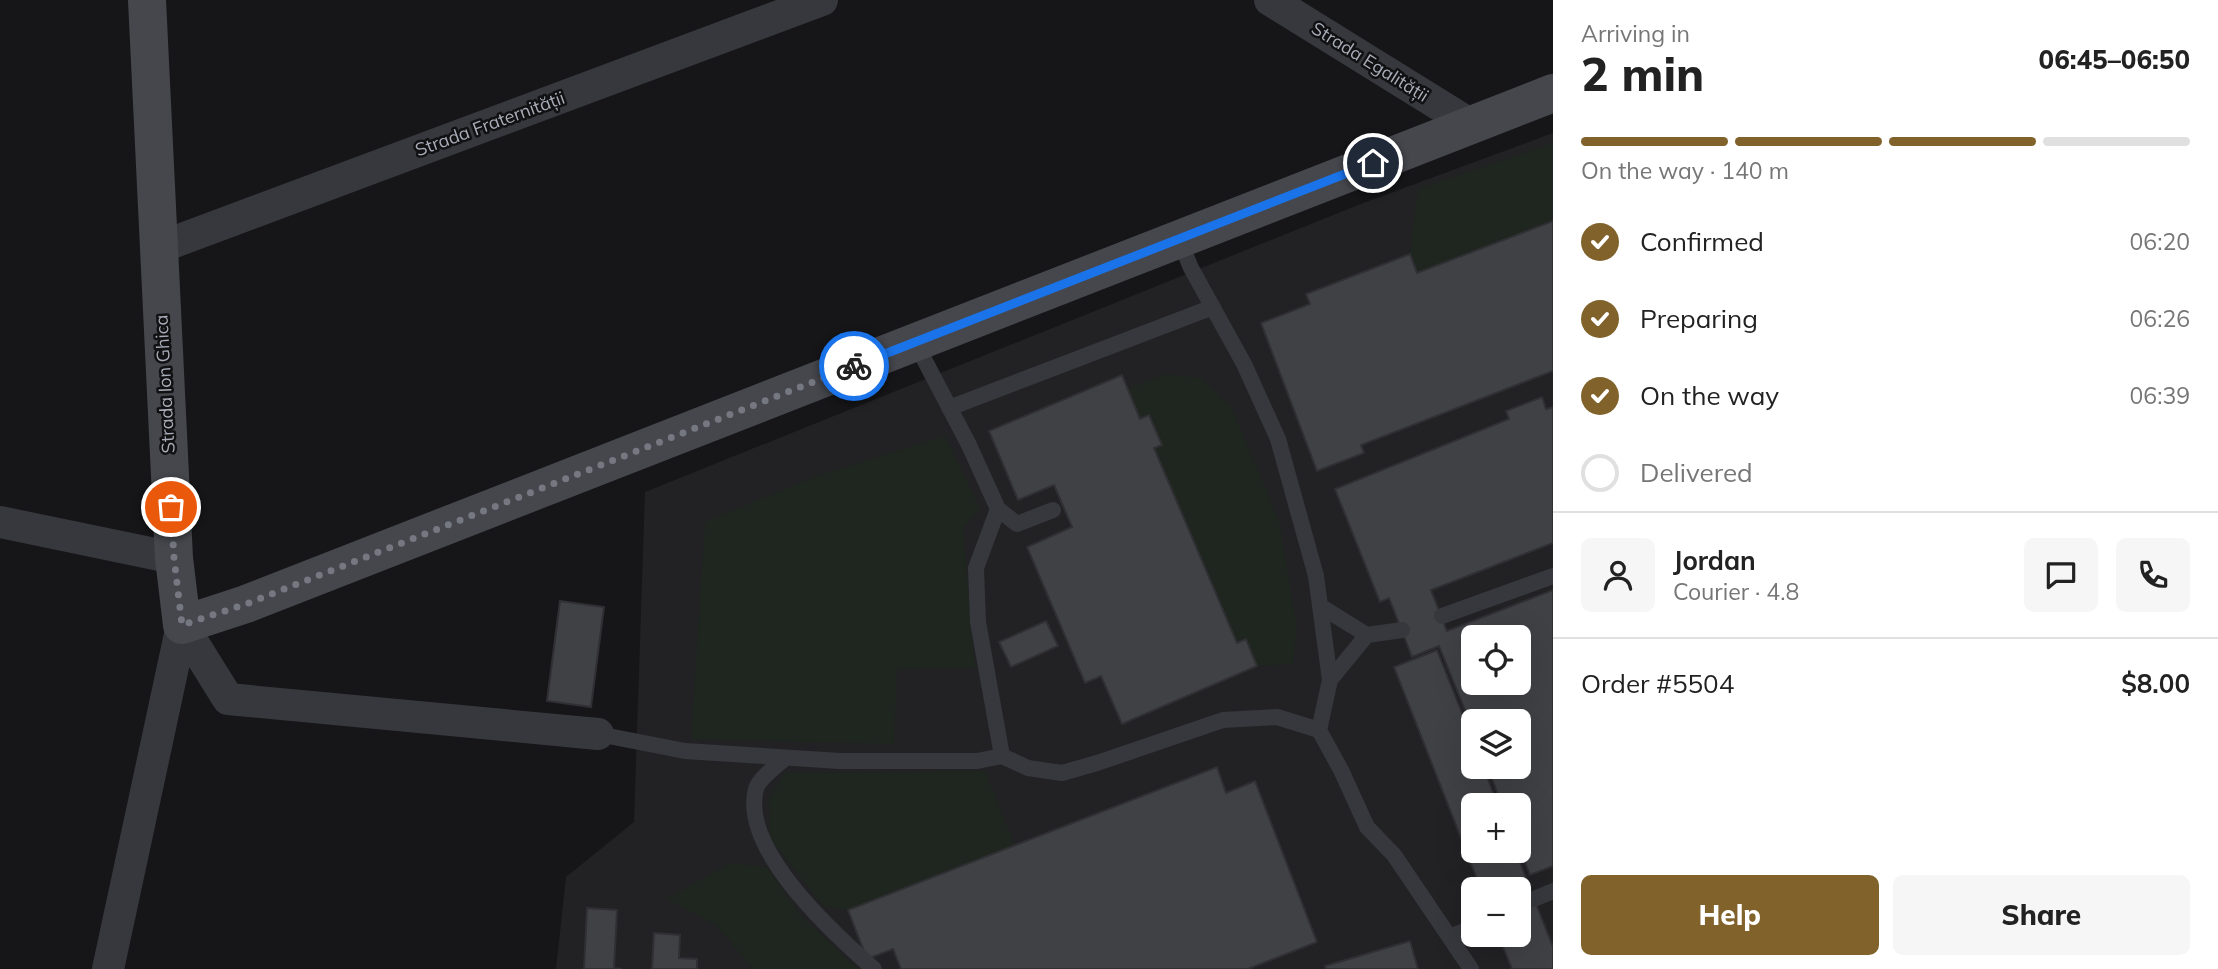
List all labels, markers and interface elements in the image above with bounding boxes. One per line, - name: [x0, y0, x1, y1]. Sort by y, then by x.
- street label: Strada Egalității: [1307, 16, 1433, 107]
- text: Arriving in: [1581, 19, 1690, 48]
- text: 06:45–06:50: [2039, 43, 2190, 76]
- text: 2 min: [1581, 45, 1704, 103]
- street label: Strada Fraternității: [412, 86, 568, 161]
- pin: [1343, 133, 1403, 193]
- icon: home: [1354, 144, 1392, 182]
- text: On the way · 140 m: [1581, 156, 1789, 185]
- icon: check: [1581, 223, 1619, 261]
- text: Confirmed: [1640, 225, 1764, 258]
- text: 06:20: [2130, 227, 2190, 256]
- icon: check: [1581, 300, 1619, 338]
- text: Preparing: [1640, 302, 1758, 335]
- text: 06:26: [2130, 304, 2190, 333]
- street label: Strada Ion Ghica: [149, 314, 180, 454]
- courier: [819, 331, 889, 401]
- icon: bike: [835, 347, 873, 385]
- icon: check: [1581, 377, 1619, 415]
- text: On the way: [1640, 379, 1779, 412]
- text: 06:39: [2130, 381, 2190, 410]
- text: Delivered: [1640, 456, 1753, 489]
- pin: [141, 477, 201, 537]
- icon: bag: [152, 488, 190, 526]
- button: person: [1581, 538, 1655, 612]
- button: chat: [2024, 538, 2098, 612]
- button: phone: [2116, 538, 2190, 612]
- text: Jordan: [1673, 544, 1756, 577]
- text: Courier · 4.8: [1673, 577, 1799, 606]
- map controls: [1461, 625, 1531, 947]
- button: locate: [1461, 625, 1531, 695]
- text: Order #5504: [1581, 667, 1734, 700]
- text: $8.00: [2121, 667, 2190, 700]
- button: layers: [1461, 709, 1531, 779]
- button: +: [1461, 793, 1531, 863]
- button: Help: [1581, 875, 1879, 955]
- button: Share: [1893, 875, 2190, 955]
- button: −: [1461, 877, 1531, 947]

